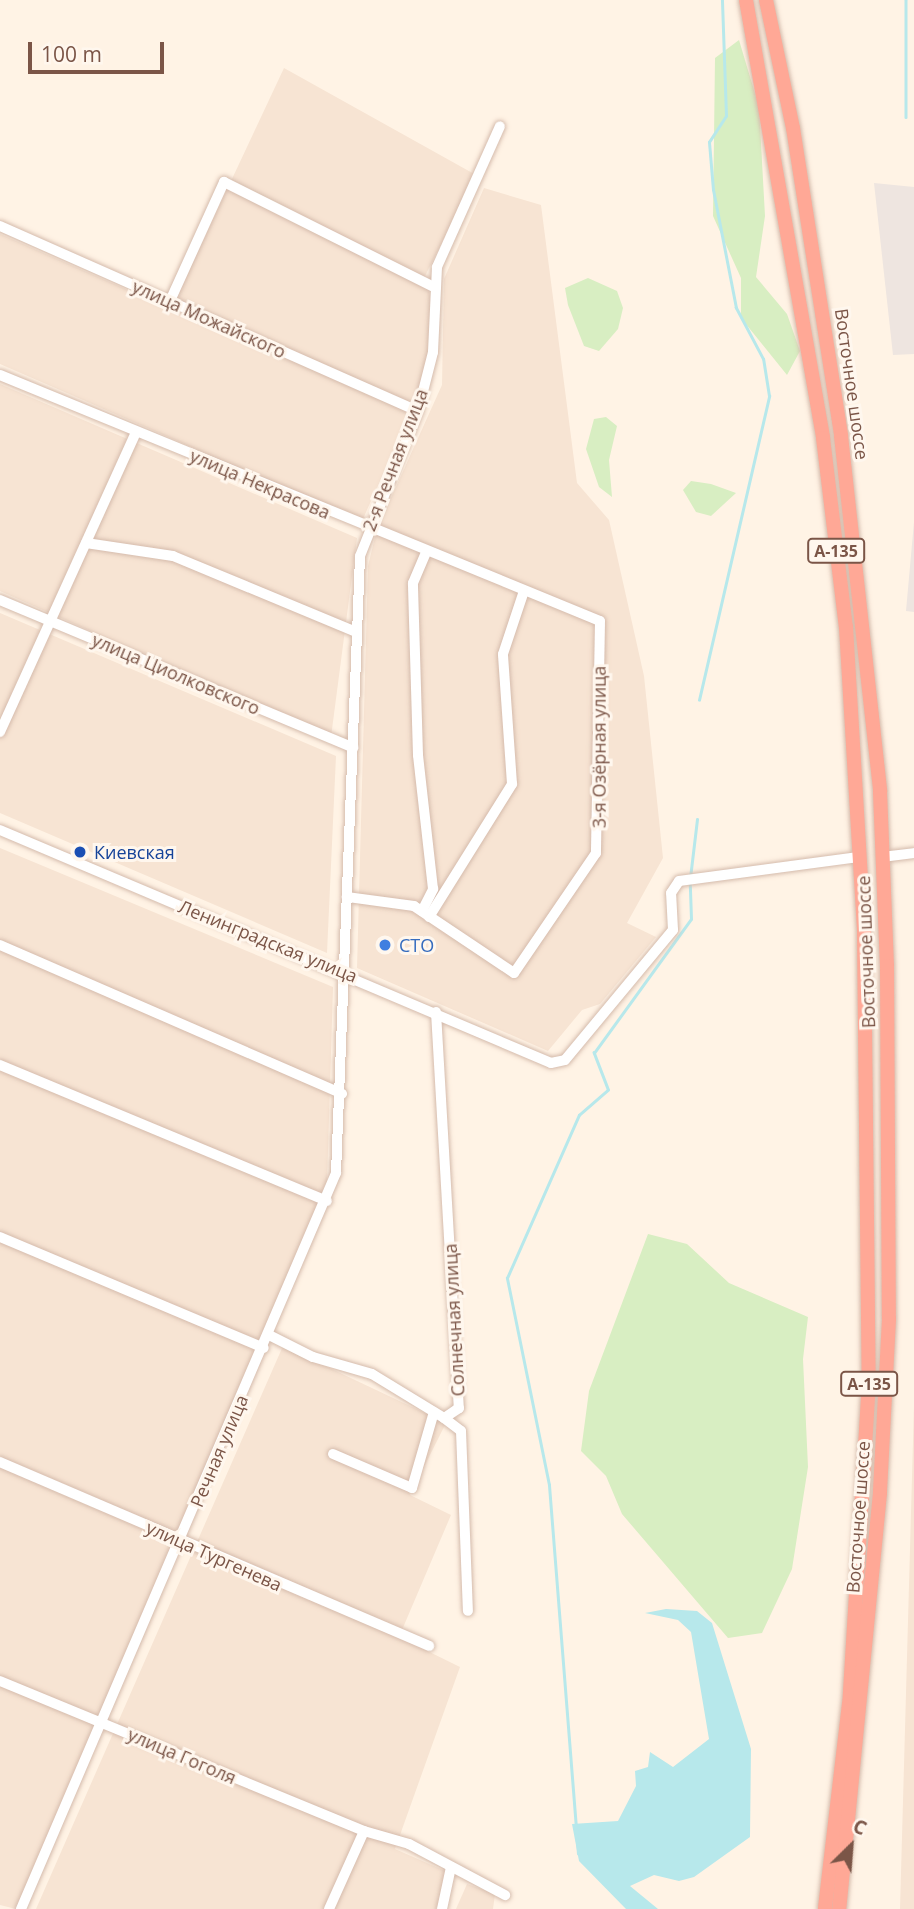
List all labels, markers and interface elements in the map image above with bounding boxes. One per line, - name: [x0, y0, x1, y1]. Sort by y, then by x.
- scale bar: [32, 28, 168, 72]
- text: 100 m: [41, 40, 102, 68]
- street label: улица Можайского: [129, 275, 289, 363]
- street label: Восточное шоссе: [831, 307, 873, 461]
- street label: 2-я Речная улица: [358, 386, 432, 534]
- street label: улица Некрасова: [187, 445, 333, 523]
- road number: А-135: [806, 538, 866, 564]
- street label: улица Циолковского: [89, 629, 263, 719]
- street label: 3-я Озёрная улица: [588, 666, 610, 828]
- place label: Киевская: [94, 841, 175, 863]
- marker: Киевская: [72, 844, 88, 860]
- street label: Восточное шоссе: [853, 875, 879, 1029]
- street label: Ленинградская улица: [176, 895, 360, 987]
- place label: СТО: [399, 934, 434, 956]
- marker: СТО: [377, 937, 393, 953]
- street label: Солнечная улица: [439, 1243, 469, 1397]
- road number: А-135: [839, 1372, 899, 1396]
- street label: Речная улица: [186, 1392, 252, 1510]
- street label: Восточное шоссе: [842, 1440, 874, 1594]
- street label: улица Тургенева: [143, 1516, 285, 1596]
- street label: улица Гоголя: [125, 1723, 239, 1789]
- north arrow: [816, 1811, 886, 1881]
- text: С: [849, 1813, 871, 1841]

